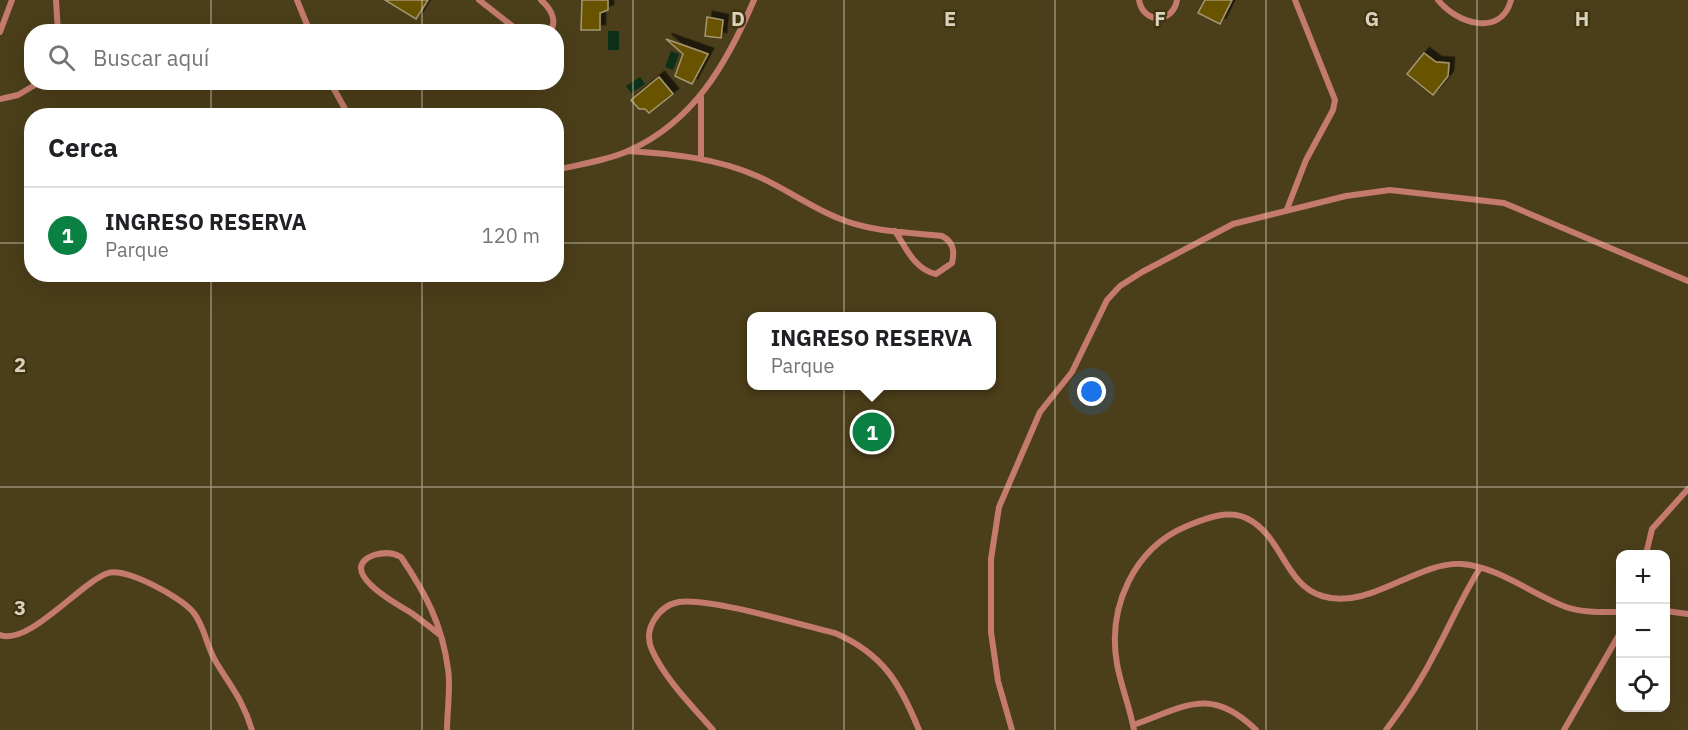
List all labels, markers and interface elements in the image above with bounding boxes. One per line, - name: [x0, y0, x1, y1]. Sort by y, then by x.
- text: D: [731, 5, 745, 32]
- text: E: [944, 5, 956, 32]
- text: F: [1154, 5, 1166, 32]
- text: G: [1365, 5, 1379, 32]
- text: H: [1575, 5, 1589, 32]
- search box: [24, 24, 564, 90]
- icon: search: [45, 41, 78, 74]
- text: Buscar aquí: [93, 43, 209, 72]
- text: Cerca: [48, 130, 118, 164]
- text: INGRESO RESERVA: [105, 207, 307, 236]
- text: 1: [62, 222, 74, 249]
- text: 120 m: [482, 222, 540, 249]
- text: Parque: [105, 236, 169, 263]
- popup: [747, 312, 996, 390]
- text: INGRESO RESERVA: [771, 323, 972, 352]
- text: 2: [14, 351, 26, 378]
- text: Parque: [771, 352, 834, 379]
- your location: [1077, 377, 1106, 406]
- pin: 1: [852, 410, 892, 454]
- map controls: [1616, 550, 1670, 712]
- button: +: [1616, 550, 1670, 604]
- text: 3: [14, 594, 26, 621]
- button: −: [1616, 604, 1670, 658]
- button: locate: [1616, 658, 1670, 712]

